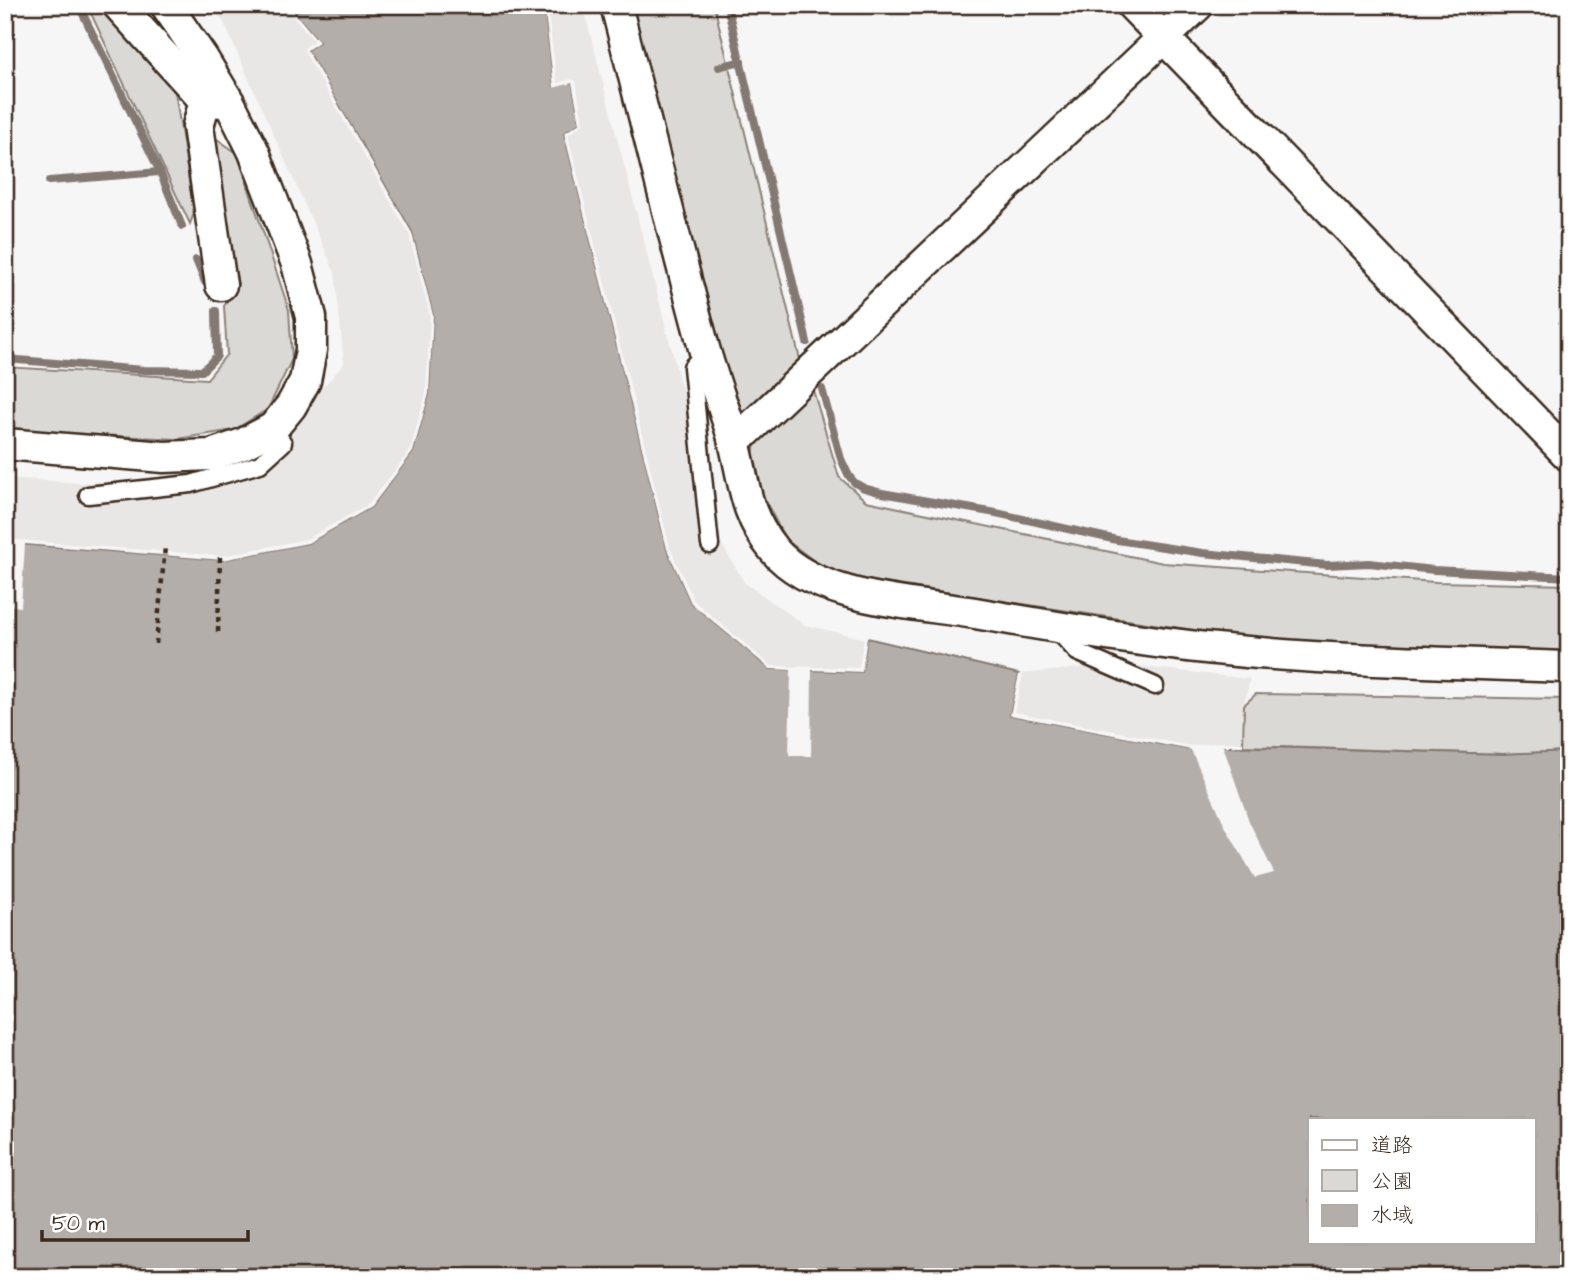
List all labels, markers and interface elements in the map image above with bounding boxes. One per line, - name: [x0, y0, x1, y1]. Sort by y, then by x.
- legend: [1308, 1118, 1536, 1244]
- text: 道路: [1371, 1131, 1413, 1160]
- text: 公園: [1371, 1167, 1413, 1196]
- scale bar: [42, 1198, 248, 1242]
- text: 水域: [1371, 1201, 1413, 1230]
- text: 50 m: [52, 1209, 106, 1238]

